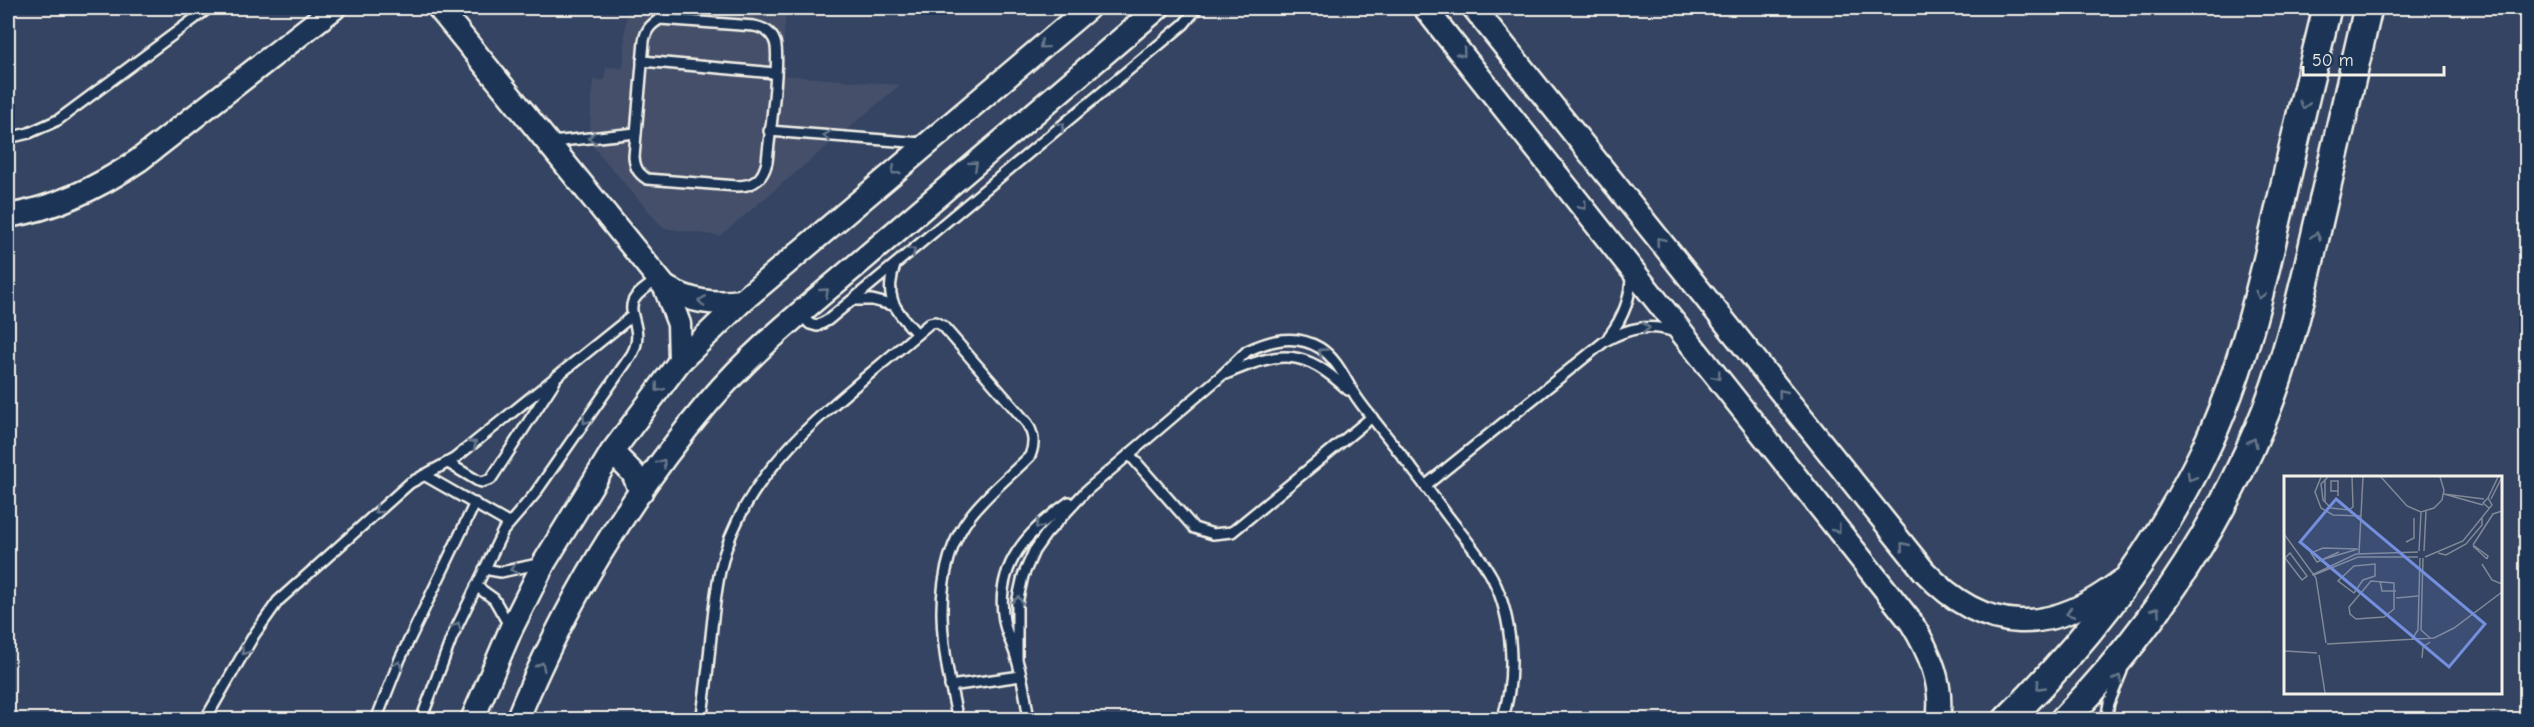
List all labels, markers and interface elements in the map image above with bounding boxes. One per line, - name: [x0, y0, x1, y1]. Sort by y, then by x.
- one-way arrow: [1039, 38, 1050, 49]
- scale bar: [2303, 39, 2444, 77]
- one-way arrow: [1454, 46, 1465, 57]
- text: 50 m: [2312, 50, 2354, 71]
- one-way arrow: [2299, 100, 2312, 110]
- one-way arrow: [1055, 122, 1066, 133]
- one-way arrow: [823, 130, 832, 143]
- one-way arrow: [588, 131, 597, 144]
- one-way arrow: [967, 162, 978, 173]
- one-way arrow: [890, 164, 901, 175]
- one-way arrow: [1576, 199, 1587, 210]
- one-way arrow: [2308, 231, 2321, 241]
- one-way arrow: [1657, 237, 1668, 248]
- one-way arrow: [905, 247, 916, 258]
- one-way arrow: [818, 288, 829, 299]
- one-way arrow: [2254, 290, 2267, 300]
- one-way arrow: [697, 296, 707, 308]
- one-way arrow: [1642, 321, 1651, 334]
- one-way arrow: [1318, 348, 1329, 359]
- one-way arrow: [1709, 369, 1720, 380]
- one-way arrow: [655, 382, 666, 393]
- one-way arrow: [1778, 389, 1789, 400]
- one-way arrow: [582, 414, 593, 425]
- one-way arrow: [2245, 437, 2257, 448]
- one-way arrow: [467, 440, 478, 451]
- one-way arrow: [655, 458, 666, 469]
- one-way arrow: [2186, 471, 2198, 481]
- inset map: [2284, 476, 2501, 694]
- one-way arrow: [374, 503, 385, 514]
- one-way arrow: [1035, 518, 1046, 529]
- one-way arrow: [1830, 522, 1841, 533]
- one-way arrow: [1900, 542, 1911, 553]
- one-way arrow: [509, 562, 519, 575]
- one-way arrow: [1012, 595, 1024, 605]
- one-way arrow: [2065, 605, 2076, 618]
- one-way arrow: [2149, 606, 2160, 617]
- one-way arrow: [450, 621, 462, 632]
- one-way arrow: [240, 645, 252, 655]
- one-way arrow: [391, 661, 403, 672]
- one-way arrow: [534, 662, 546, 673]
- one-way arrow: [2111, 675, 2123, 686]
- one-way arrow: [2036, 679, 2047, 689]

